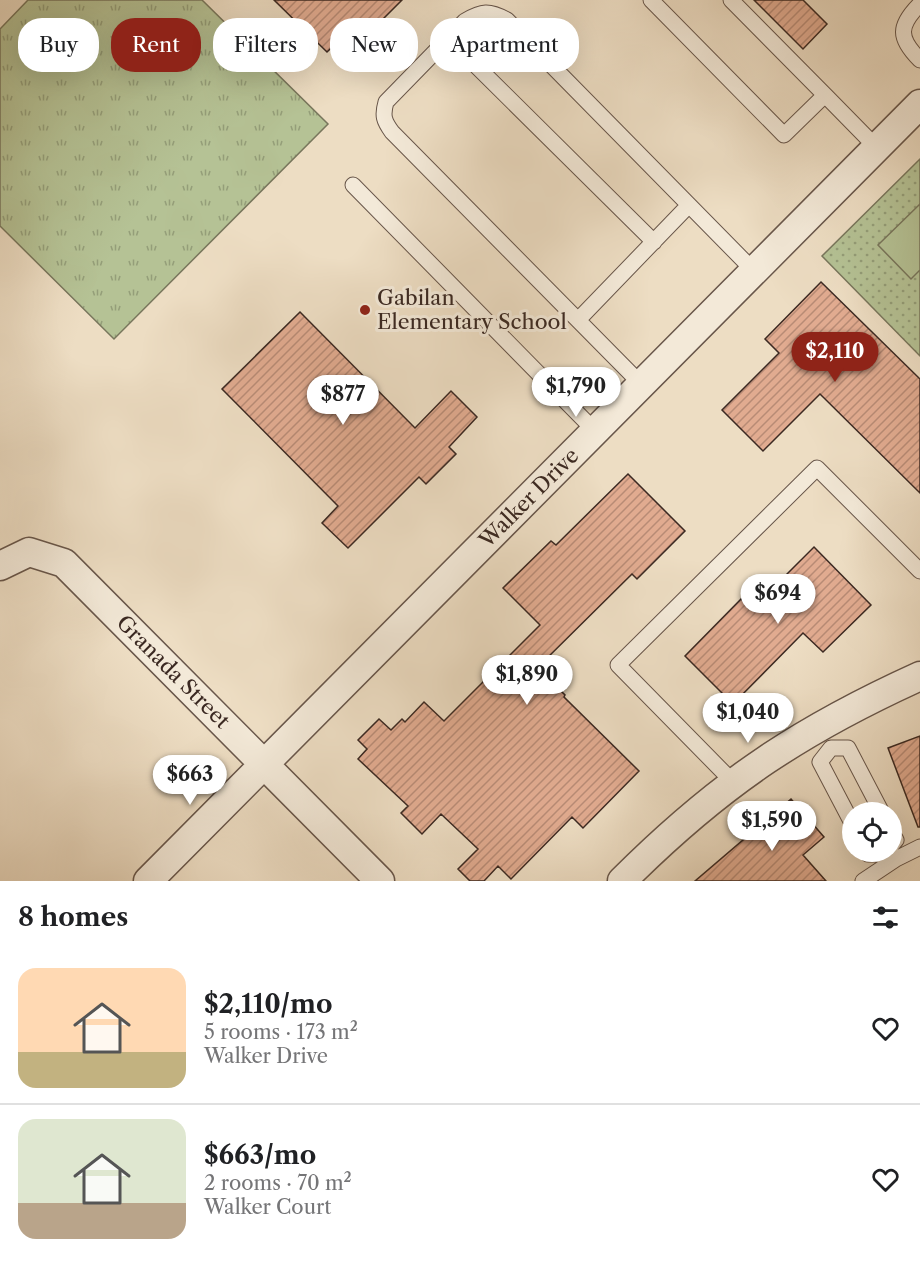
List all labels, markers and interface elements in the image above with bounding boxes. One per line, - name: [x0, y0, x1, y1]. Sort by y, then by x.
- chip: Buy: [18, 18, 99, 72]
- chip: Rent: [111, 18, 201, 72]
- chip: Filters: [213, 18, 318, 72]
- chip: New: [330, 18, 418, 72]
- chip: Apartment: [430, 18, 579, 72]
- place label: Gabilan Elementary School: [377, 285, 567, 334]
- marker: Gabilan Elementary School: [358, 303, 372, 317]
- pin: $2,110: [786, 332, 884, 383]
- text: $2,110: [805, 339, 865, 363]
- pin: $1,790: [527, 367, 625, 418]
- text: $1,790: [546, 374, 606, 398]
- pin: $877: [307, 375, 379, 426]
- text: $877: [321, 382, 365, 406]
- street label: Walker Drive: [473, 443, 583, 553]
- pin: $694: [742, 574, 814, 625]
- text: $694: [755, 581, 801, 605]
- street label: Granada Street: [112, 610, 236, 734]
- pin: $1,890: [478, 655, 576, 706]
- text: $1,890: [496, 662, 558, 686]
- pin: $1,040: [699, 693, 797, 744]
- text: $1,040: [717, 700, 779, 724]
- pin: $663: [154, 755, 226, 806]
- text: $663: [167, 762, 213, 786]
- pin: $1,590: [723, 801, 821, 852]
- map controls: [842, 802, 902, 862]
- button: locate: [842, 802, 902, 862]
- text: $1,590: [741, 808, 803, 832]
- text: 8 homes: [18, 901, 128, 933]
- icon: filters: [869, 901, 902, 934]
- text: $2,110/mo: [204, 988, 333, 1020]
- icon: home: [66, 992, 138, 1064]
- icon: heart: [869, 1012, 902, 1045]
- text: 5 rooms · 173 m²: [204, 1020, 358, 1044]
- text: Walker Drive: [204, 1044, 328, 1068]
- text: $663/mo: [204, 1139, 316, 1171]
- icon: home: [66, 1143, 138, 1215]
- icon: heart: [869, 1163, 902, 1196]
- text: 2 rooms · 70 m²: [204, 1171, 352, 1195]
- text: Walker Court: [204, 1195, 331, 1219]

